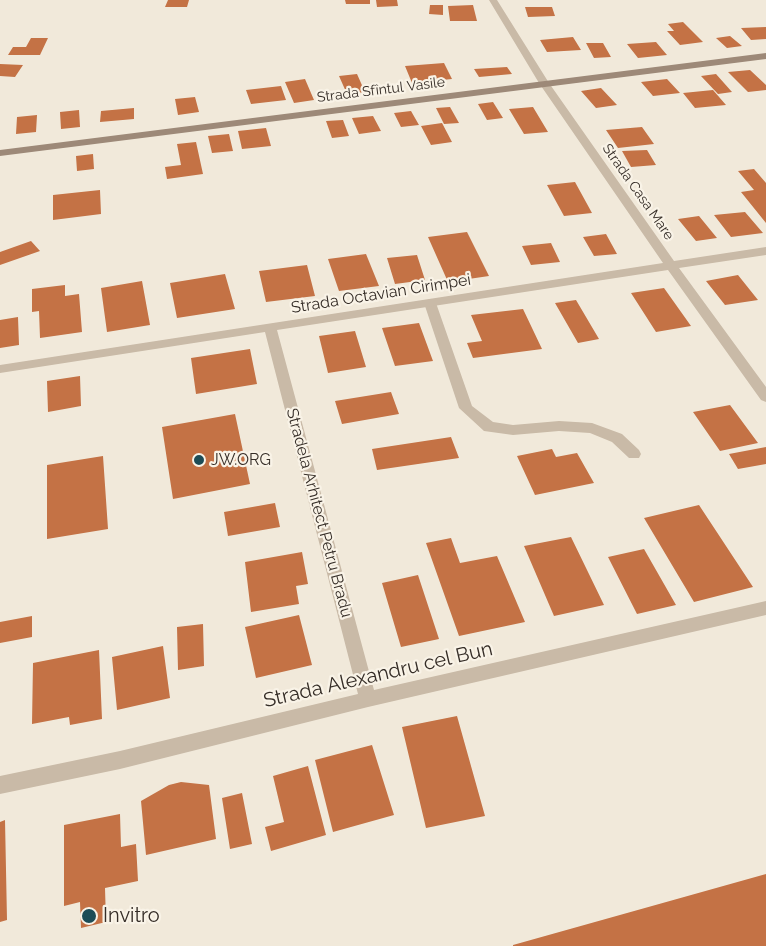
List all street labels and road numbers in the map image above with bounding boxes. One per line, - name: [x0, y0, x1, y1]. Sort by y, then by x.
- street label: Strada Sfîntul Vasile: [316, 74, 446, 106]
- street label: Strada Casa Mare: [599, 141, 677, 243]
- street label: Strada Octavian Cirimpei: [290, 270, 472, 318]
- street label: Stradela Arhitect Petru Bradu: [282, 406, 356, 620]
- street label: Strada Alexandru cel Bun: [261, 637, 495, 713]

